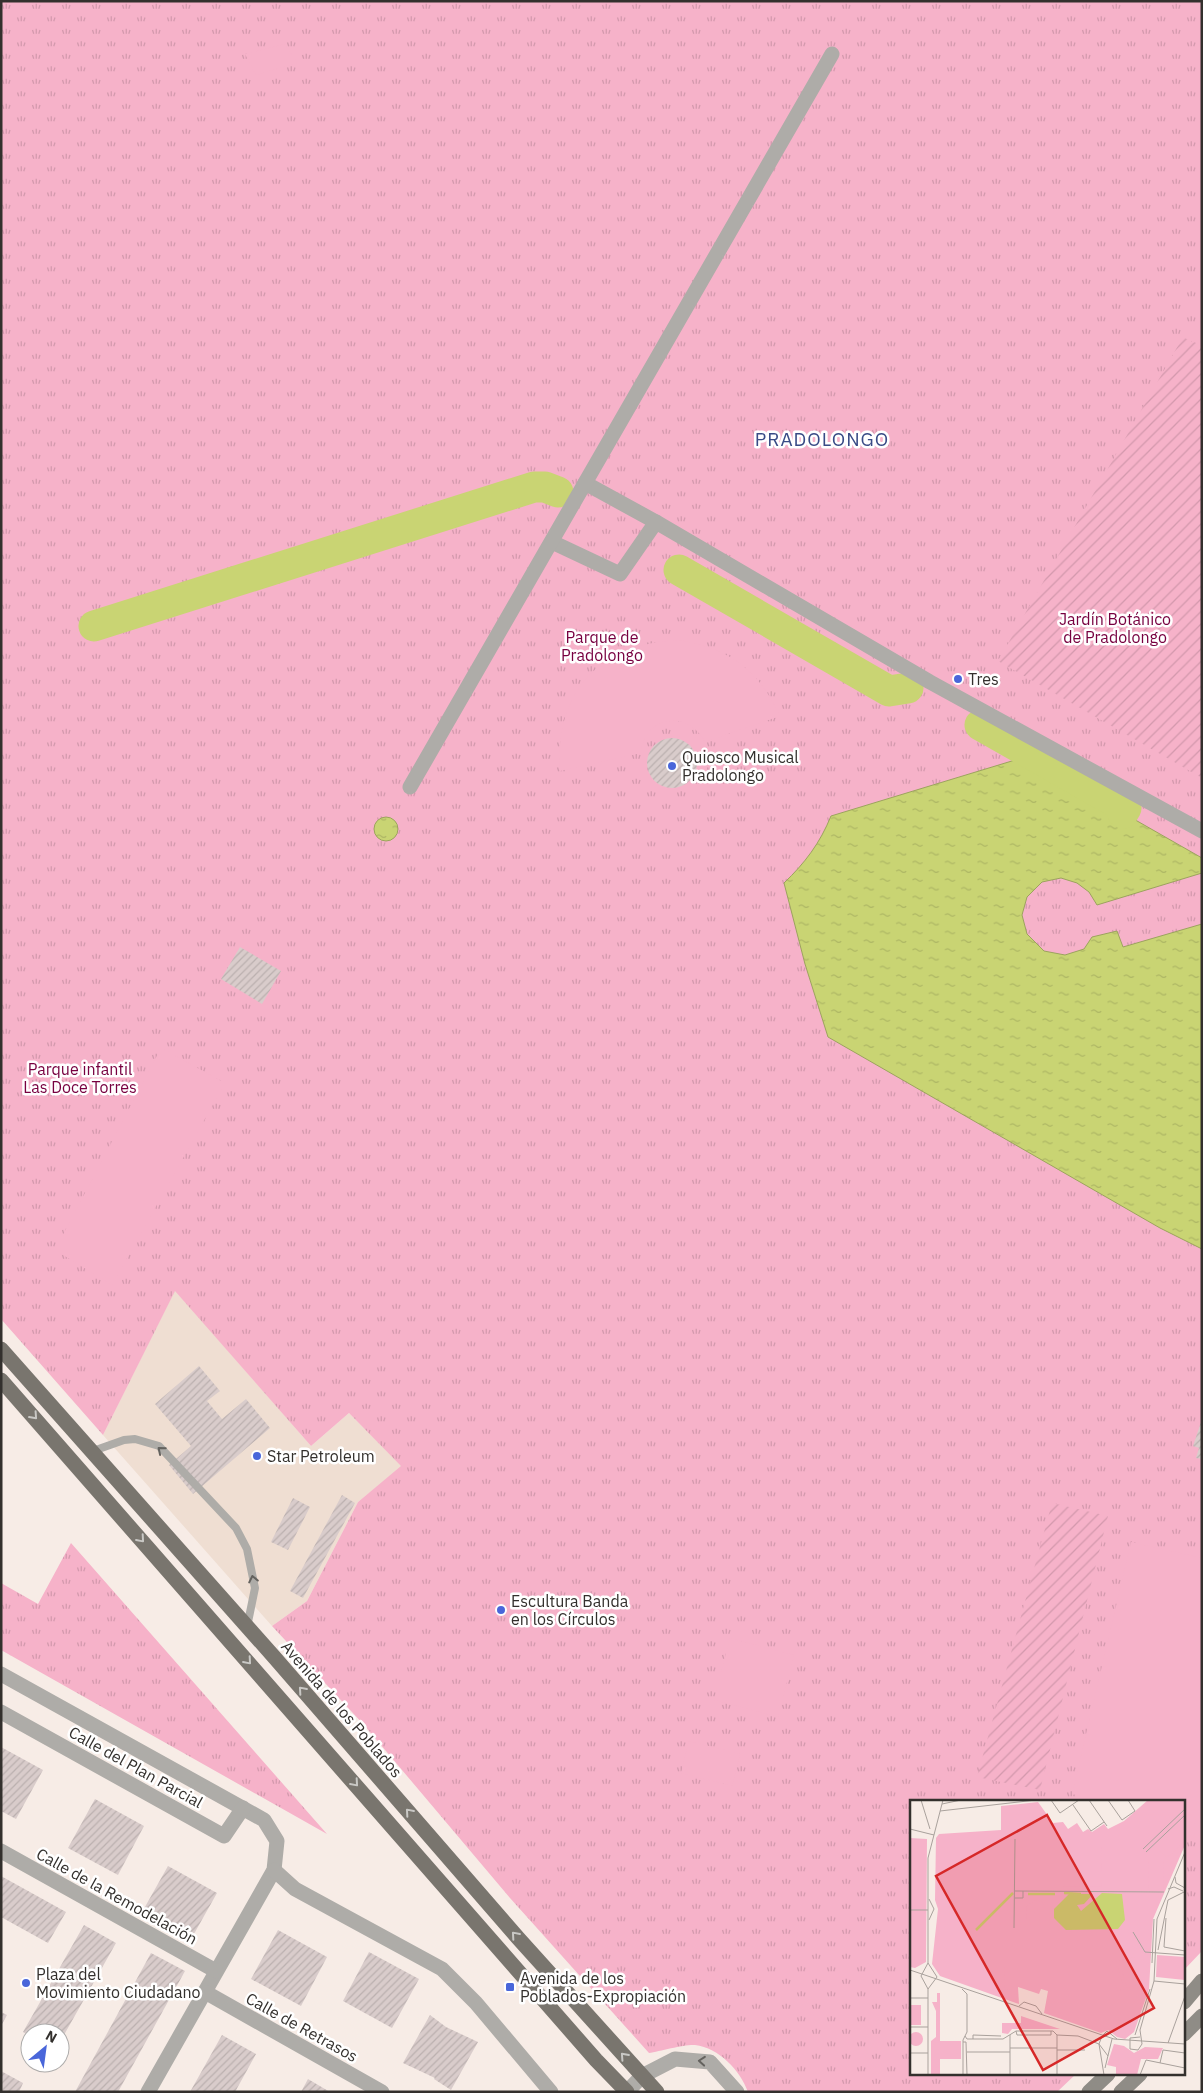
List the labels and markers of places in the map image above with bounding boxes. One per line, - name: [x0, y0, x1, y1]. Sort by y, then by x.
- place label: Tres: [968, 669, 999, 689]
- marker: Tres: [952, 673, 964, 685]
- place label: Quiosco Musical Pradolongo: [682, 747, 799, 785]
- marker: Quiosco Musical Pradolongo: [666, 760, 678, 772]
- place label: Star Petroleum: [267, 1446, 375, 1466]
- marker: Star Petroleum: [251, 1450, 263, 1462]
- place label: Escultura Banda en los Círculos: [511, 1591, 629, 1629]
- marker: Escultura Banda en los Círculos: [495, 1604, 507, 1616]
- place label: Plaza del Movimiento Ciudadano: [36, 1964, 201, 2002]
- place label: Avenida de los Poblados-Expropiación: [520, 1968, 686, 2006]
- marker: Plaza del Movimiento Ciudadano: [20, 1977, 32, 1989]
- marker: Avenida de los Poblados-Expropiación: [504, 1981, 516, 1993]

